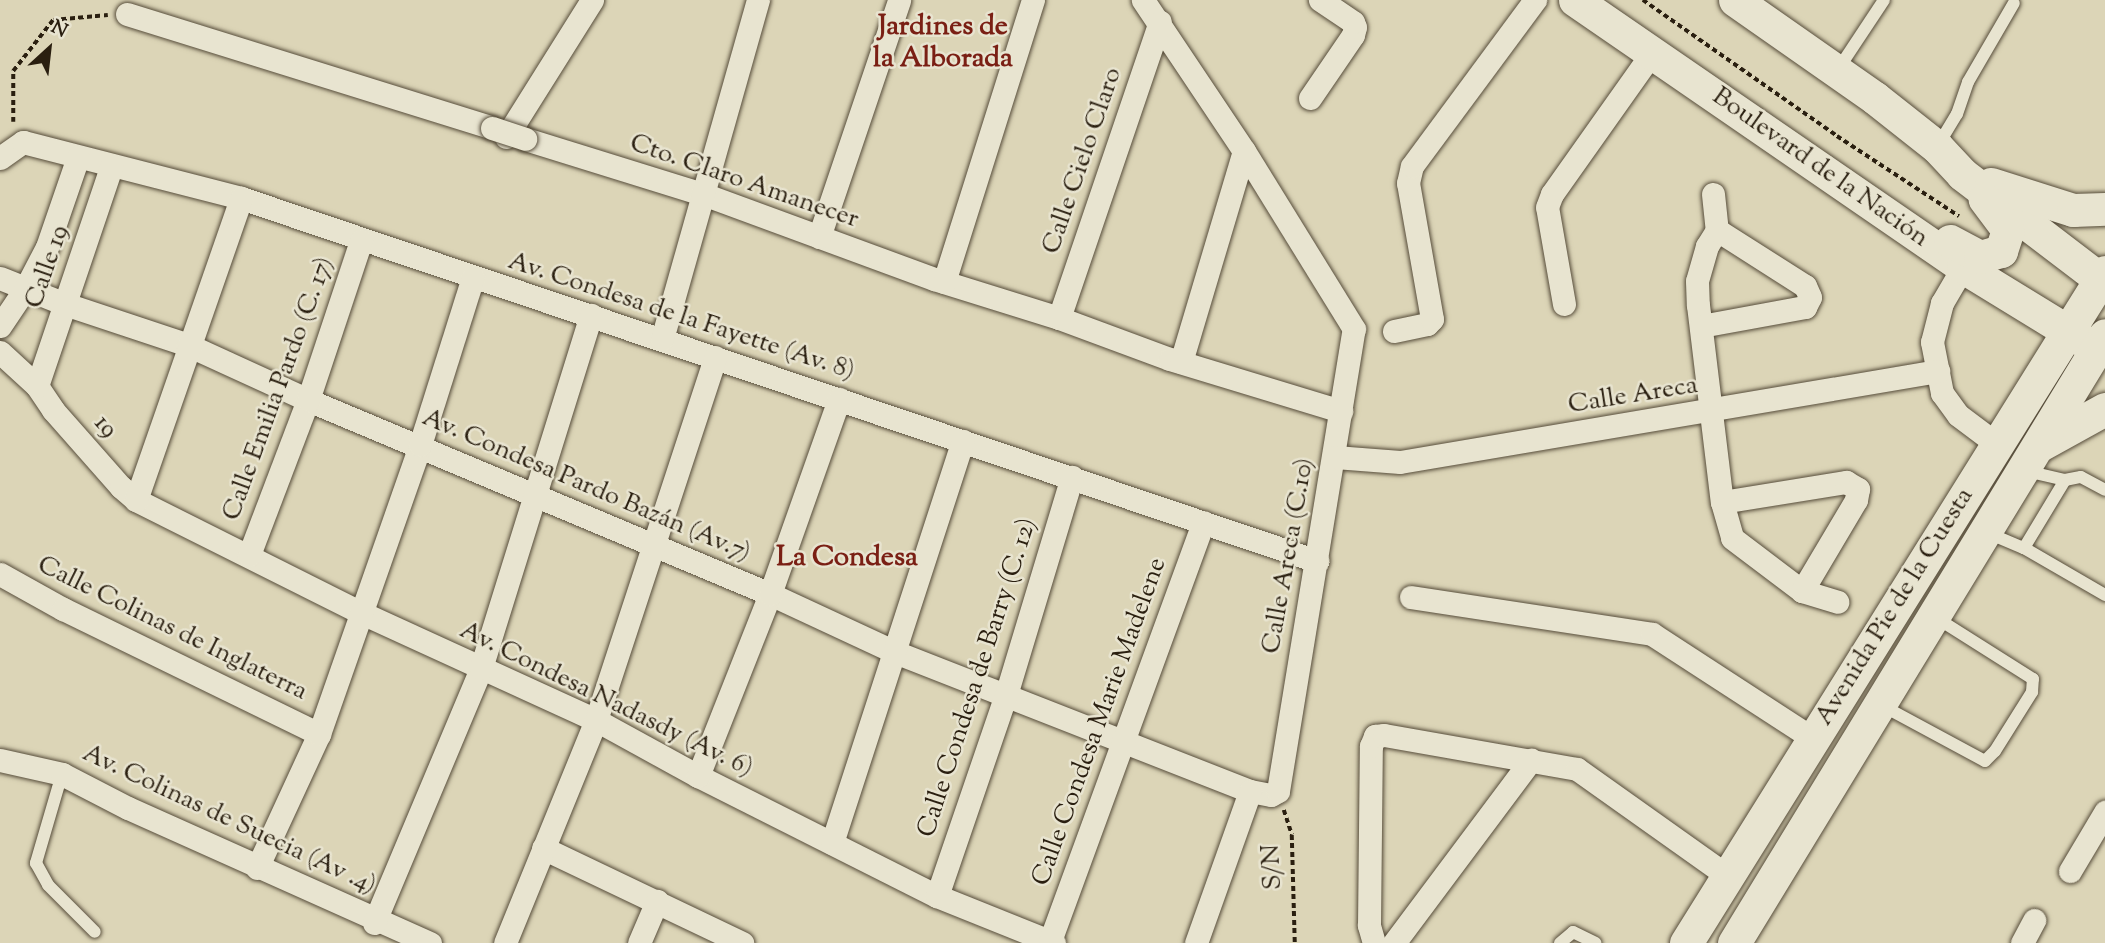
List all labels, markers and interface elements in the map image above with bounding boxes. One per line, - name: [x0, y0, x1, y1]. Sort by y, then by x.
- district label: Jardines de la Alborada: [873, 10, 1013, 76]
- north arrow: [14, 14, 84, 84]
- text: N: [46, 14, 72, 45]
- street label: Calle Cielo Claro: [1037, 64, 1129, 258]
- street label: Boulevard de la Nación: [1706, 81, 1934, 255]
- street label: Cto. Claro Amanecer: [626, 128, 862, 236]
- street label: Calle 19: [19, 221, 77, 313]
- street label: Av. Condesa de la Fayette (Av. 8): [504, 246, 858, 388]
- street label: Calle Emilia Pardo (C. 17): [217, 253, 341, 525]
- street label: Calle Areca: [1566, 370, 1700, 422]
- street label: Av. Condesa Pardo Bazán (Av.7): [417, 403, 755, 569]
- street label: 19: [86, 409, 124, 445]
- street label: Calle Areca (C.10): [1256, 456, 1322, 656]
- street label: Avenida Pie de la Cuesta: [1809, 482, 1981, 732]
- street label: Calle Condesa de Barry (C. 12): [912, 514, 1044, 842]
- district label: La Condesa: [776, 541, 918, 575]
- street label: Calle Colinas de Inglaterra: [32, 550, 312, 708]
- street label: Calle Condesa Marie Madelene: [1026, 554, 1174, 890]
- street label: Av. Condesa Nadasdy (Av. 6): [454, 615, 758, 785]
- street label: Av. Colinas de Suecia (Av .4): [77, 738, 381, 902]
- street label: S/N: [1256, 843, 1290, 891]

